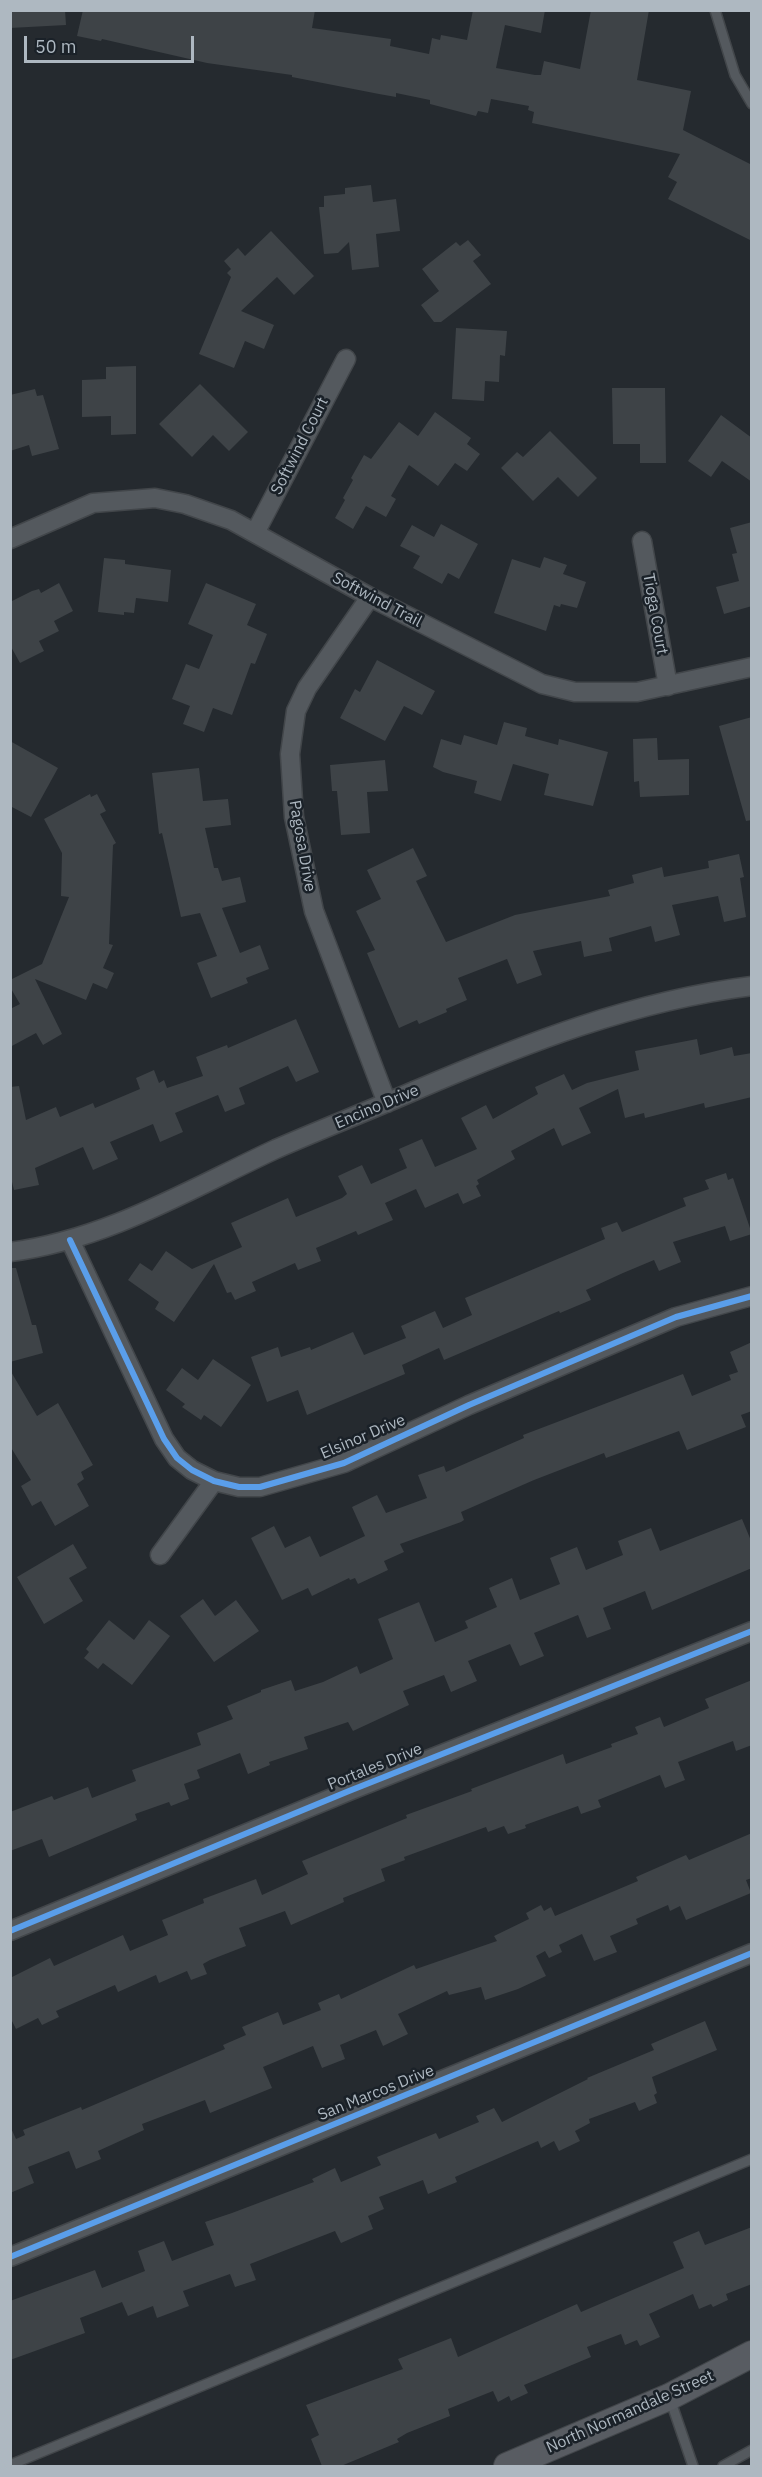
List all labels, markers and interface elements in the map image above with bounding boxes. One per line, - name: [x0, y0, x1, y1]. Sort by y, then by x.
- scale bar: [27, 24, 196, 62]
- text: 50 m: [35, 35, 77, 58]
- street label: Softwind Court: [267, 394, 333, 498]
- street label: Softwind Trail: [329, 568, 425, 632]
- street label: Tioga Court: [638, 572, 672, 656]
- street label: Pagosa Drive: [285, 799, 319, 893]
- street label: Encino Drive: [332, 1081, 422, 1133]
- street label: Elsinor Drive: [318, 1411, 408, 1463]
- street label: Portales Drive: [325, 1739, 425, 1795]
- street label: San Marcos Drive: [315, 2061, 437, 2125]
- street label: North Normandale Street: [543, 2366, 717, 2458]

